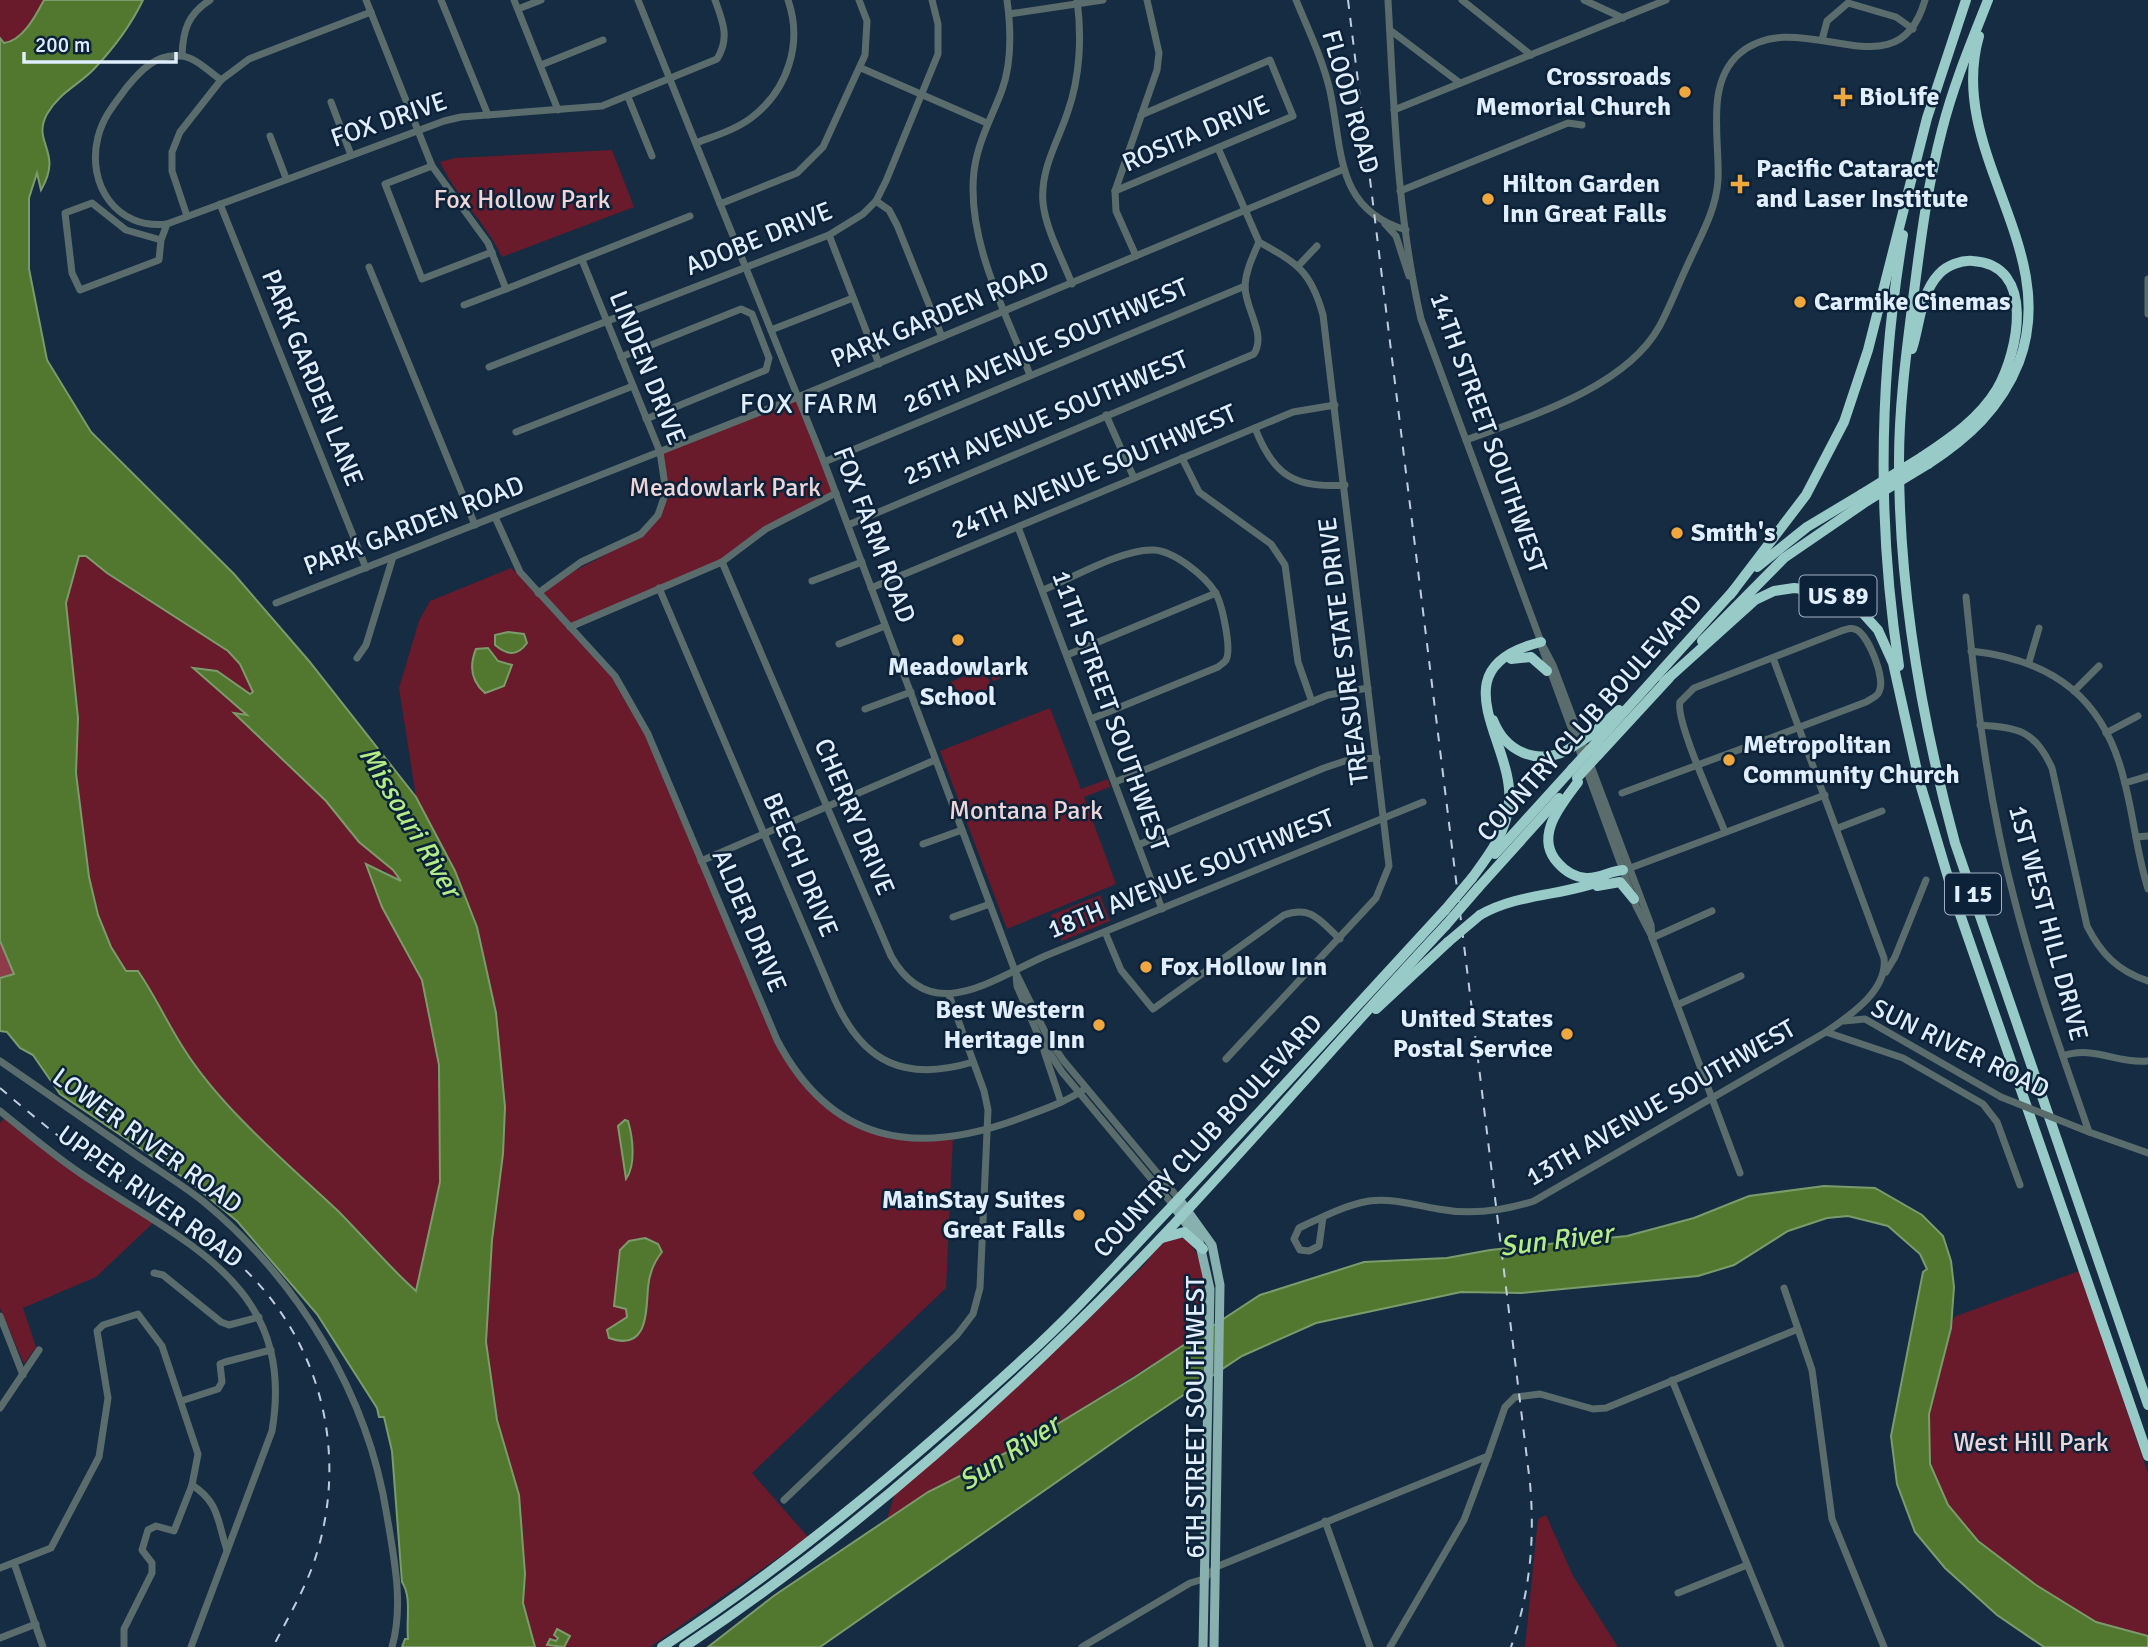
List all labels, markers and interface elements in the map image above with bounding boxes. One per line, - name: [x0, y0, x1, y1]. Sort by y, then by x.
- scale bar: [24, 21, 177, 65]
- street label: FLOOD ROAD: [1314, 26, 1386, 178]
- text: 200 m: [35, 32, 90, 58]
- place label: Crossroads Memorial Church: [1475, 61, 1671, 123]
- place label: BioLife: [1859, 81, 1939, 113]
- marker: Crossroads Memorial Church: [1677, 84, 1693, 100]
- street label: FOX DRIVE: [327, 85, 451, 155]
- marker: BioLife: [1833, 87, 1853, 107]
- street label: ROSITA DRIVE: [1118, 89, 1274, 179]
- place label: Pacific Cataract and Laser Institute: [1756, 153, 1969, 215]
- place label: Hilton Garden Inn Great Falls: [1502, 168, 1667, 230]
- marker: Pacific Cataract and Laser Institute: [1730, 174, 1750, 194]
- park label: Fox Hollow Park: [433, 184, 611, 216]
- marker: Hilton Garden Inn Great Falls: [1480, 191, 1496, 207]
- street label: ADOBE DRIVE: [681, 195, 837, 283]
- street label: PARK GARDEN ROAD: [826, 255, 1054, 375]
- street label: PARK GARDEN LANE: [254, 265, 370, 491]
- street label: 26TH AVENUE SOUTHWEST: [899, 271, 1193, 421]
- street label: LINDEN DRIVE: [602, 286, 692, 450]
- place label: Carmike Cinemas: [1814, 286, 2011, 318]
- street label: 14TH STREET SOUTHWEST: [1422, 288, 1554, 578]
- marker: Carmike Cinemas: [1792, 294, 1808, 310]
- street label: 25TH AVENUE SOUTHWEST: [899, 343, 1193, 493]
- district label: FOX FARM: [740, 387, 880, 421]
- street label: 24TH AVENUE SOUTHWEST: [947, 397, 1241, 547]
- street label: FOX FARM ROAD: [826, 442, 922, 628]
- street label: PARK GARDEN ROAD: [299, 469, 529, 583]
- park label: Meadowlark Park: [629, 472, 821, 504]
- street label: TREASURE STATE DRIVE: [1312, 515, 1376, 787]
- place label: Smith's: [1691, 517, 1776, 549]
- marker: Smith's: [1669, 525, 1685, 541]
- street label: 11TH STREET SOUTHWEST: [1044, 566, 1176, 856]
- road number: US 89: [1800, 576, 1876, 616]
- street label: COUNTRY CLUB BOULEVARD: [1470, 588, 1710, 848]
- marker: Meadowlark School: [950, 632, 966, 648]
- place label: Meadowlark School: [888, 651, 1029, 713]
- place label: Metropolitan Community Church: [1743, 729, 1960, 791]
- street label: CHERRY DRIVE: [807, 734, 901, 900]
- water label: Missouri River: [352, 740, 470, 907]
- marker: Metropolitan Community Church: [1721, 752, 1737, 768]
- street label: BEECH DRIVE: [755, 788, 845, 942]
- park label: Montana Park: [949, 795, 1103, 827]
- street label: 18TH AVENUE SOUTHWEST: [1043, 802, 1339, 946]
- street label: 1ST WEST HILL DRIVE: [2001, 802, 2095, 1044]
- street label: ALDER DRIVE: [705, 845, 793, 997]
- road number: I 15: [1945, 874, 2001, 914]
- place label: Fox Hollow Inn: [1160, 951, 1327, 983]
- marker: Fox Hollow Inn: [1138, 959, 1154, 975]
- street label: SUN RIVER ROAD: [1866, 992, 2054, 1106]
- place label: Best Western Heritage Inn: [935, 994, 1085, 1056]
- place label: United States Postal Service: [1393, 1003, 1553, 1065]
- street label: COUNTRY CLUB BOULEVARD: [1087, 1007, 1329, 1265]
- street label: 13TH AVENUE SOUTHWEST: [1520, 1012, 1802, 1193]
- marker: Best Western Heritage Inn: [1091, 1017, 1107, 1033]
- marker: United States Postal Service: [1559, 1026, 1575, 1042]
- street label: LOWER RIVER ROAD: [46, 1061, 248, 1221]
- street label: UPPER RIVER ROAD: [51, 1119, 249, 1275]
- place label: MainStay Suites Great Falls: [882, 1184, 1065, 1246]
- marker: MainStay Suites Great Falls: [1071, 1207, 1087, 1223]
- water label: Sun River: [1498, 1216, 1618, 1264]
- street label: 6TH STREET SOUTHWEST: [1180, 1275, 1212, 1558]
- water label: Sun River: [952, 1406, 1069, 1498]
- park label: West Hill Park: [1953, 1427, 2109, 1459]

